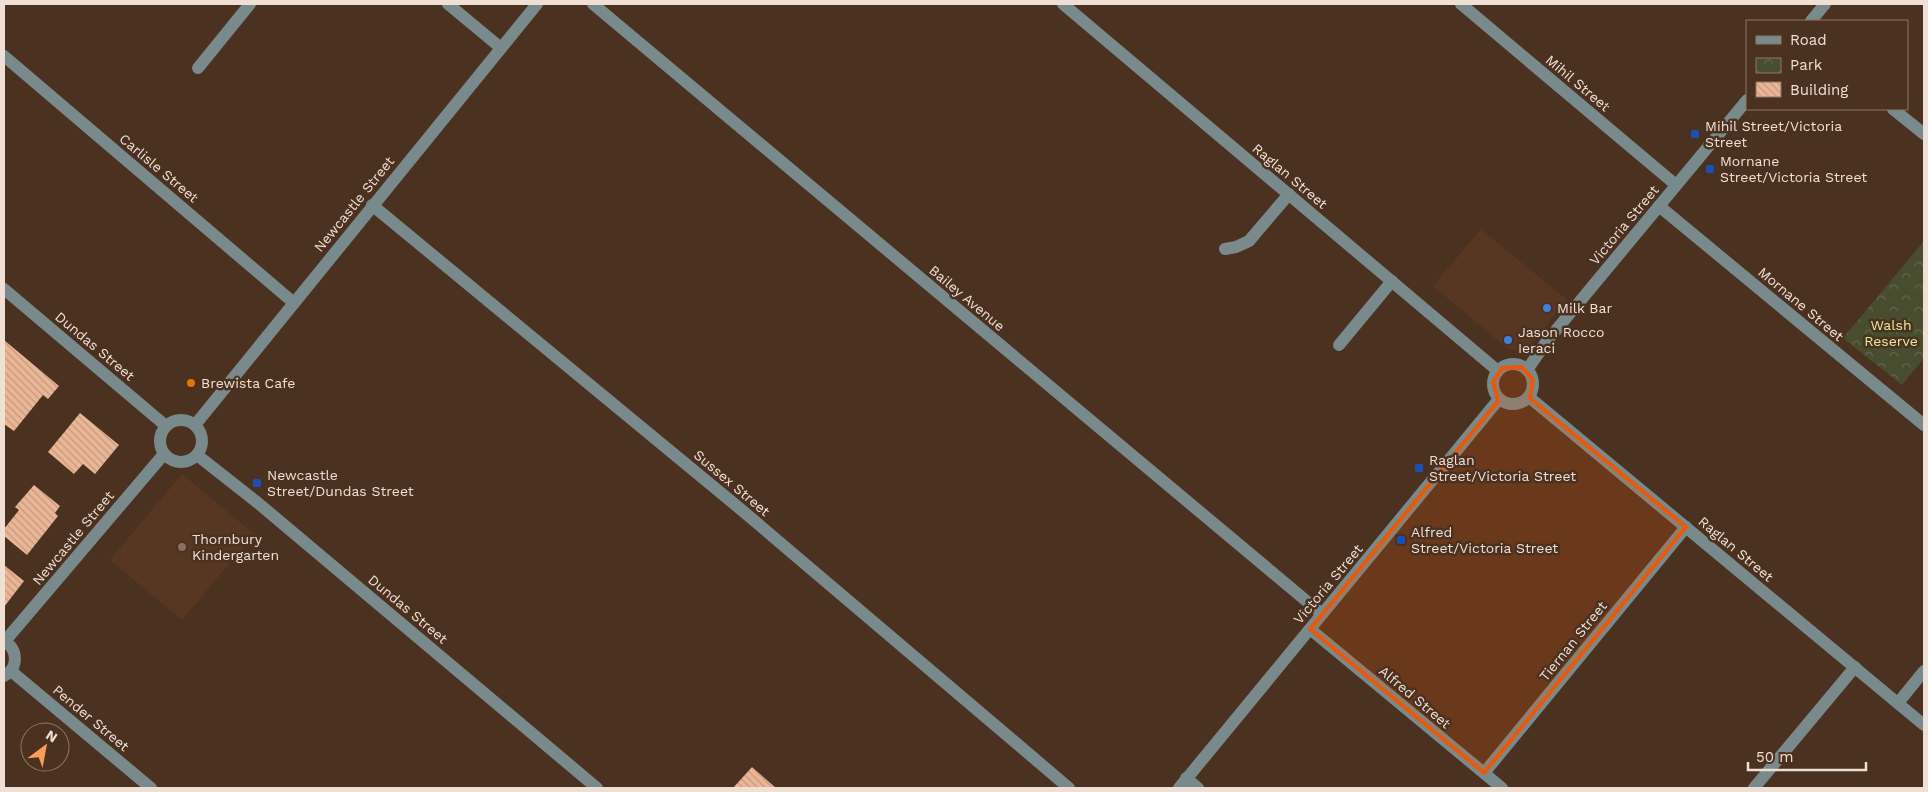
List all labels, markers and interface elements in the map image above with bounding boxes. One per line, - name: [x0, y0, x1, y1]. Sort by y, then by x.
- legend: [1746, 20, 1908, 110]
- text: Road: [1790, 31, 1827, 49]
- street label: Mihil Street: [1543, 52, 1613, 115]
- text: Park: [1790, 56, 1823, 74]
- text: Building: [1790, 81, 1848, 99]
- place label: Mihil Street/Victoria Street: [1705, 118, 1842, 150]
- marker: Mihil Street/Victoria Street: [1689, 128, 1701, 140]
- street label: Carlisle Street: [116, 130, 202, 206]
- street label: Raglan Street: [1249, 140, 1331, 212]
- street label: Newcastle Street: [311, 153, 397, 255]
- place label: Mornane Street/Victoria Street: [1720, 153, 1867, 185]
- marker: Mornane Street/Victoria Street: [1704, 163, 1716, 175]
- street label: Victoria Street: [1586, 182, 1662, 268]
- street label: Bailey Avenue: [926, 262, 1008, 334]
- street label: Mornane Street: [1755, 264, 1847, 344]
- place label: Milk Bar: [1557, 300, 1612, 316]
- marker: Milk Bar: [1541, 302, 1553, 314]
- street label: Dundas Street: [52, 308, 138, 384]
- park label: Walsh Reserve: [1864, 317, 1918, 349]
- place label: Jason Rocco Ieraci: [1518, 324, 1604, 356]
- marker: Jason Rocco Ieraci: [1502, 334, 1514, 346]
- place label: Brewista Cafe: [201, 375, 295, 391]
- marker: Brewista Cafe: [185, 377, 197, 389]
- street label: Sussex Street: [691, 447, 773, 519]
- place label: Raglan Street/Victoria Street: [1429, 452, 1576, 484]
- marker: Raglan Street/Victoria Street: [1413, 462, 1425, 474]
- place label: Newcastle Street/Dundas Street: [267, 467, 414, 499]
- marker: Newcastle Street/Dundas Street: [251, 477, 263, 489]
- street label: Newcastle Street: [29, 488, 117, 588]
- street label: Raglan Street: [1695, 513, 1777, 585]
- place label: Alfred Street/Victoria Street: [1411, 524, 1558, 556]
- place label: Thornbury Kindergarten: [192, 531, 279, 563]
- marker: Alfred Street/Victoria Street: [1395, 534, 1407, 546]
- marker: Thornbury Kindergarten: [176, 541, 188, 553]
- street label: Victoria Street: [1290, 541, 1366, 627]
- street label: Dundas Street: [365, 571, 451, 647]
- street label: Tiernan Street: [1536, 598, 1610, 684]
- street label: Alfred Street: [1376, 662, 1454, 732]
- street label: Pender Street: [50, 682, 132, 755]
- north arrow: [20, 722, 70, 772]
- text: N: [43, 726, 61, 746]
- scale bar: [1748, 740, 1866, 772]
- text: 50 m: [1756, 748, 1793, 766]

